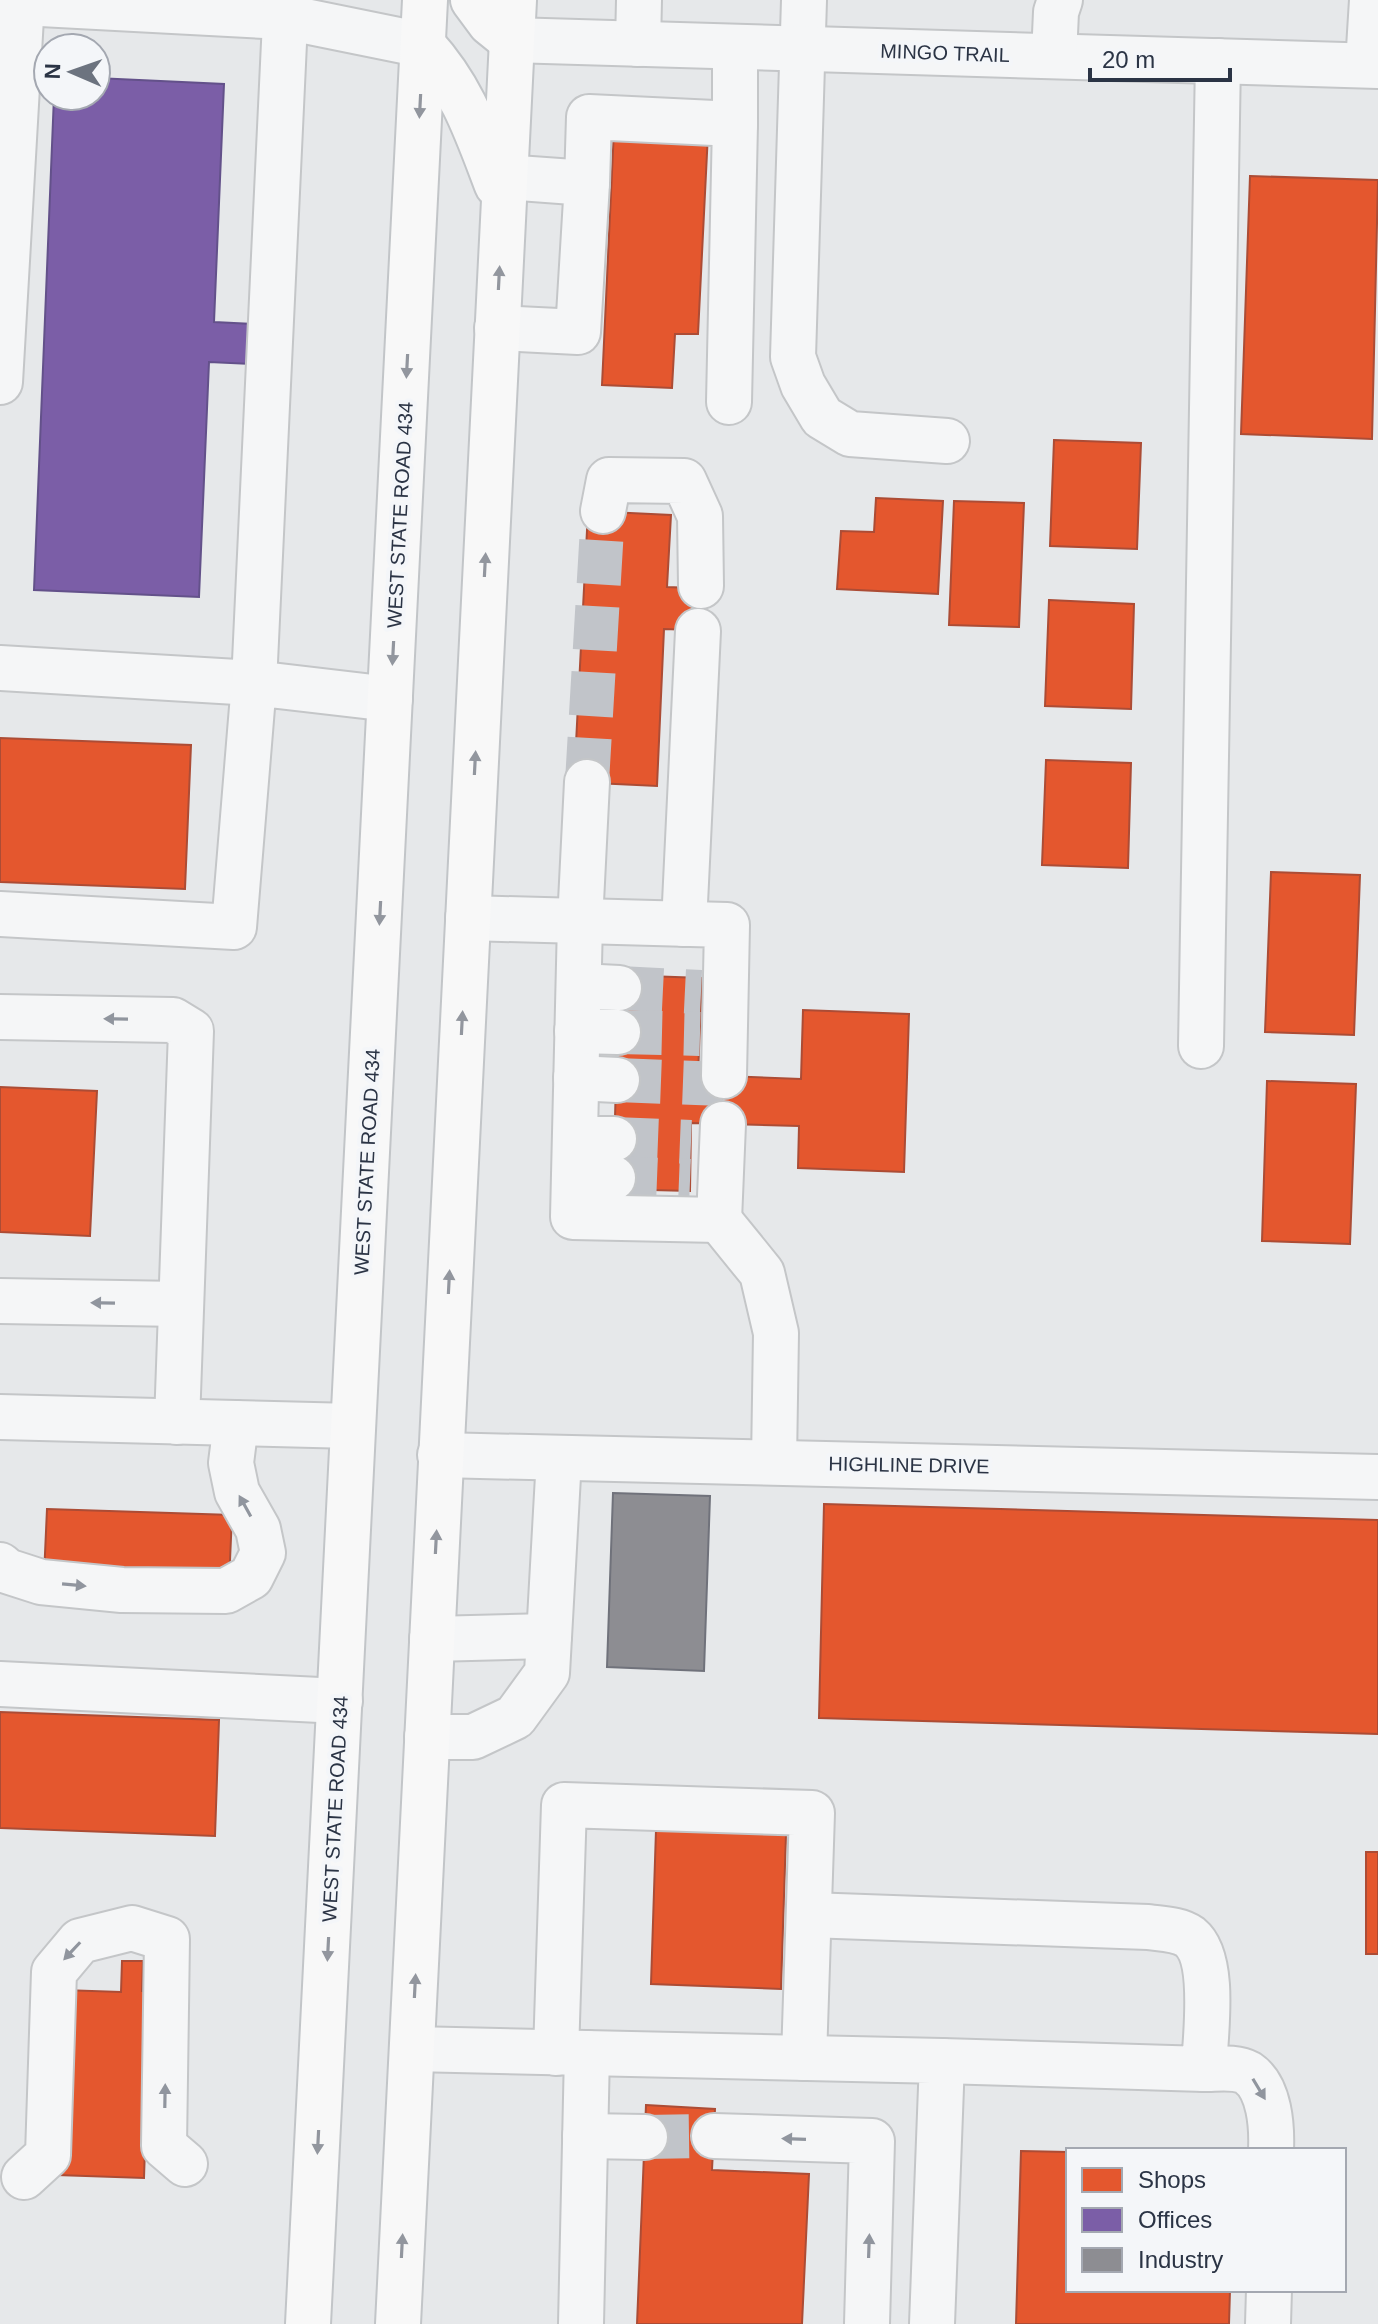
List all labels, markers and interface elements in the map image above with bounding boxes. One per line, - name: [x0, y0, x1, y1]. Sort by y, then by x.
- north arrow: [32, 32, 112, 112]
- scale bar: [1090, 32, 1230, 82]
- street label: MINGO TRAIL: [880, 40, 1010, 66]
- text: 20 m: [1102, 46, 1155, 73]
- text: N: [40, 63, 65, 80]
- one-way arrow: [414, 94, 427, 119]
- one-way arrow: [493, 265, 506, 290]
- one-way arrow: [401, 354, 414, 379]
- street label: WEST STATE ROAD 434: [383, 401, 417, 629]
- one-way arrow: [479, 552, 492, 577]
- one-way arrow: [386, 641, 399, 666]
- one-way arrow: [469, 750, 482, 775]
- one-way arrow: [373, 901, 386, 926]
- one-way arrow: [456, 1010, 469, 1035]
- one-way arrow: [103, 1013, 128, 1025]
- street label: WEST STATE ROAD 434: [350, 1048, 384, 1276]
- one-way arrow: [443, 1269, 456, 1294]
- one-way arrow: [90, 1297, 115, 1309]
- street label: HIGHLINE DRIVE: [828, 1453, 990, 1477]
- one-way arrow: [238, 1494, 252, 1517]
- one-way arrow: [430, 1529, 443, 1554]
- one-way arrow: [62, 1579, 87, 1592]
- street label: WEST STATE ROAD 434: [318, 1695, 352, 1923]
- one-way arrow: [321, 1937, 334, 1962]
- one-way arrow: [64, 1941, 81, 1961]
- one-way arrow: [409, 1973, 422, 1998]
- one-way arrow: [1252, 2078, 1266, 2100]
- one-way arrow: [159, 2083, 171, 2108]
- one-way arrow: [311, 2130, 324, 2155]
- one-way arrow: [781, 2132, 806, 2145]
- legend: [1066, 2148, 1346, 2292]
- text: Shops: [1138, 2166, 1206, 2193]
- text: Offices: [1138, 2206, 1212, 2233]
- one-way arrow: [396, 2233, 409, 2258]
- one-way arrow: [863, 2233, 875, 2258]
- text: Industry: [1138, 2246, 1223, 2273]

